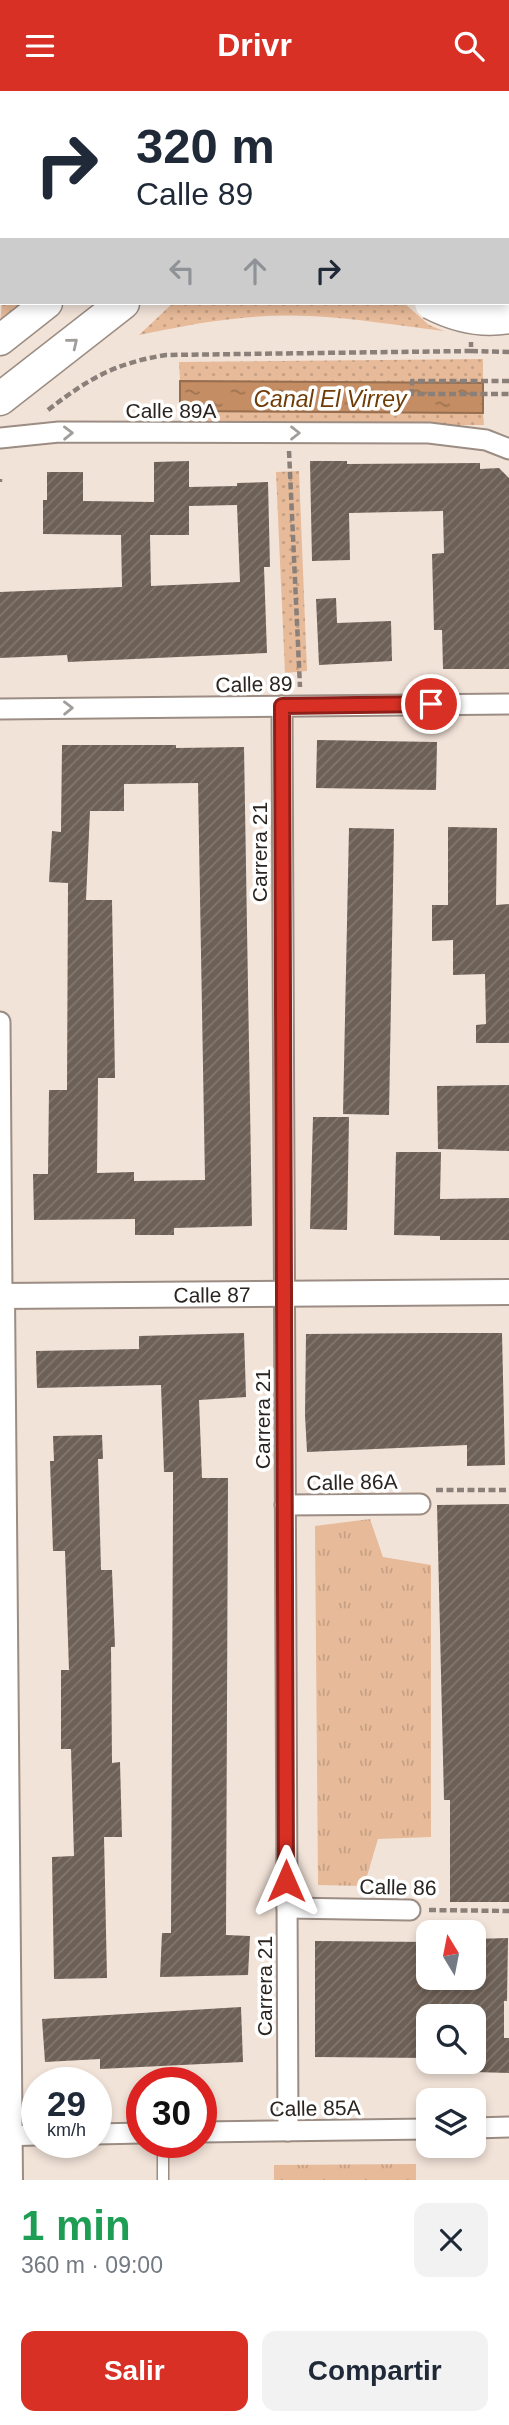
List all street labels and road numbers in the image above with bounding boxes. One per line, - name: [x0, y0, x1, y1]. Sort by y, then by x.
- street label: Calle 89A: [125, 399, 217, 422]
- street label: Calle 89: [215, 672, 293, 696]
- street label: Carrera 21: [248, 802, 271, 902]
- street label: Calle 87: [173, 1283, 251, 1306]
- street label: Carrera 21: [251, 1369, 274, 1469]
- street label: Calle 86A: [306, 1470, 398, 1494]
- street label: Calle 86: [359, 1875, 437, 1899]
- street label: Carrera 21: [253, 1936, 276, 2036]
- street label: Calle 85A: [269, 2096, 361, 2120]

